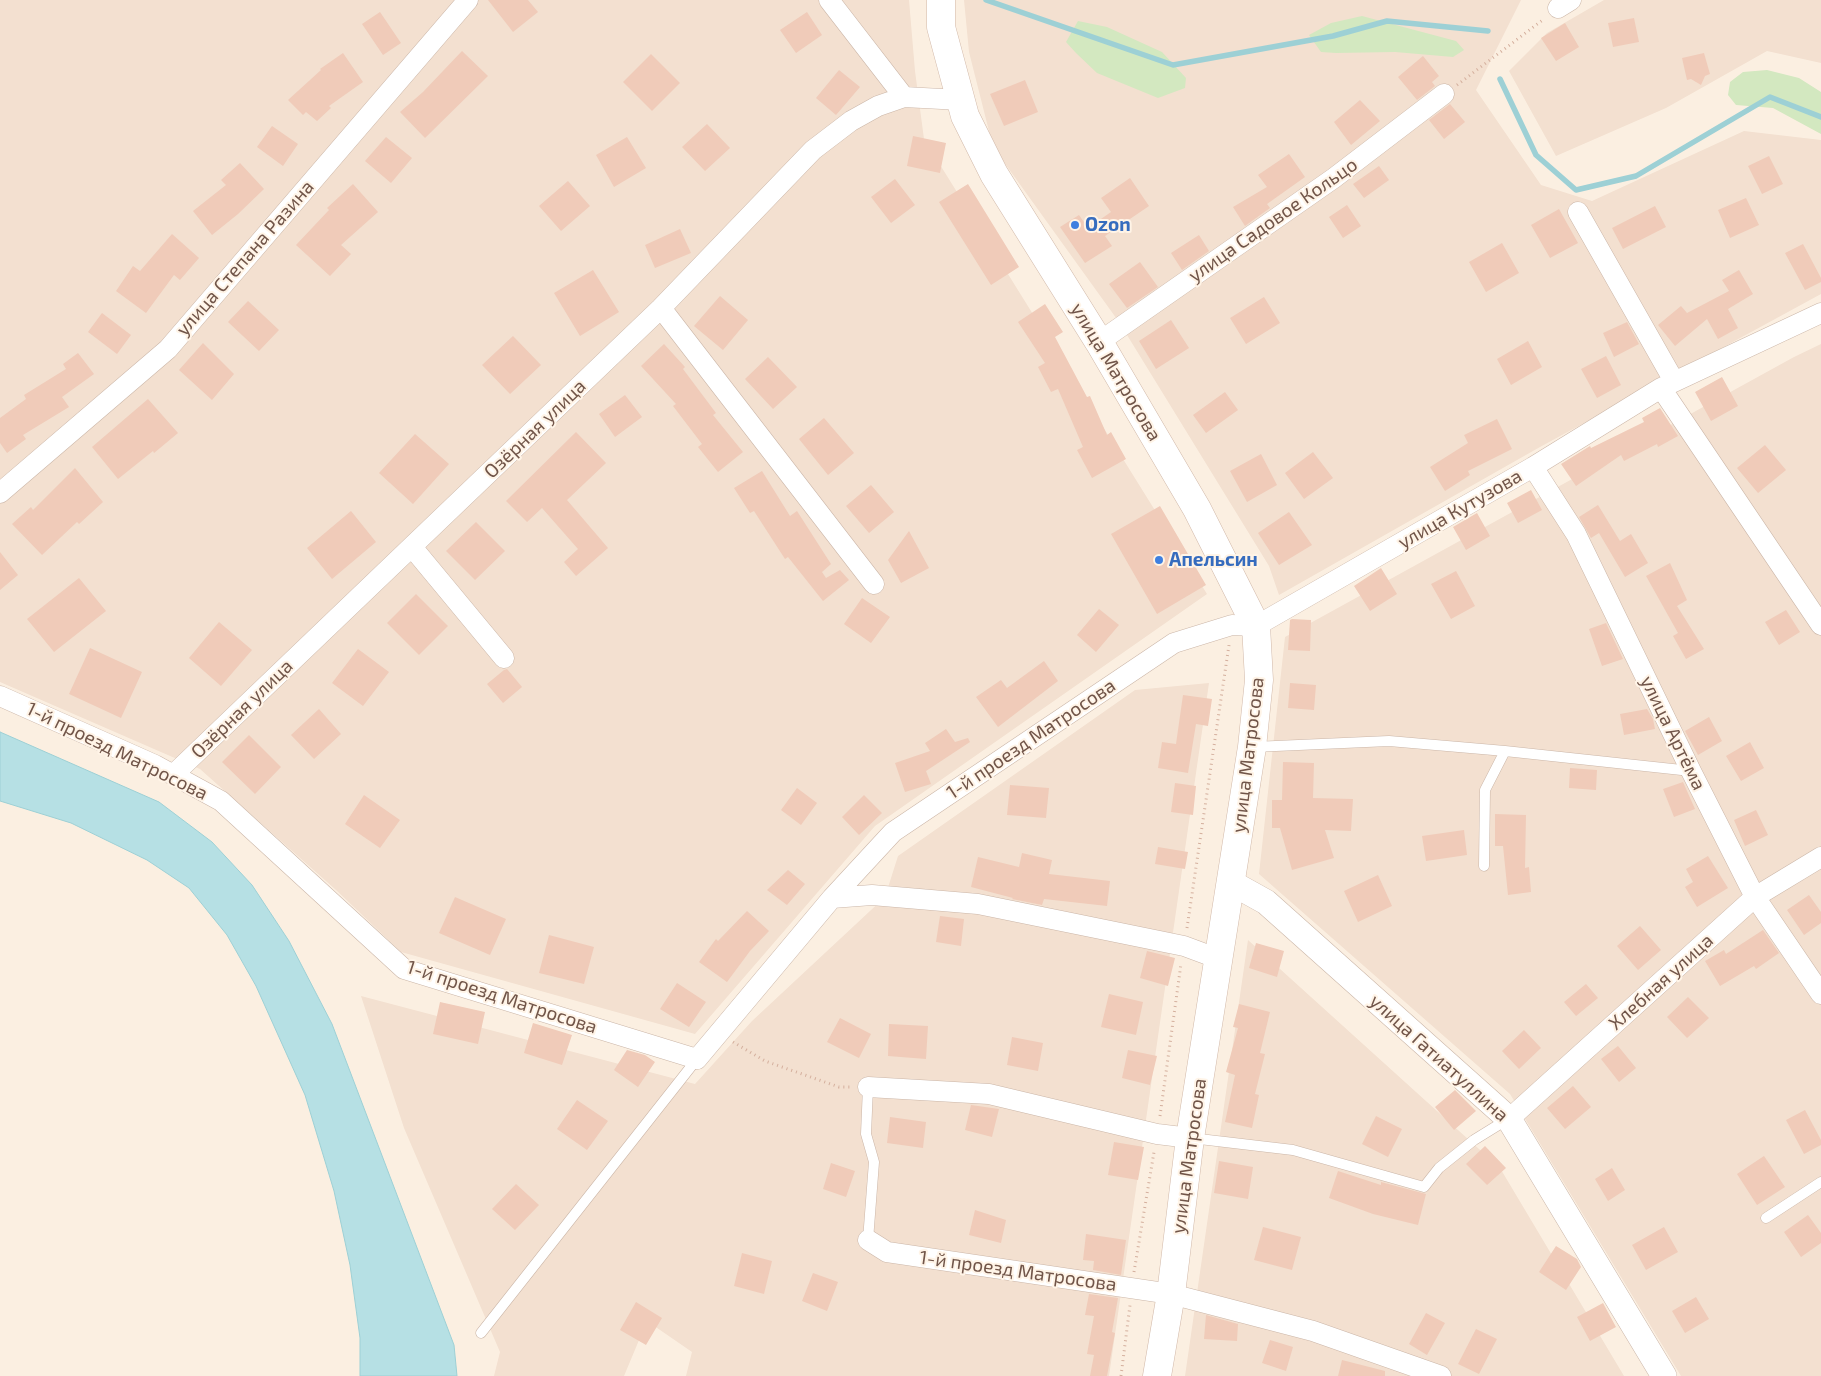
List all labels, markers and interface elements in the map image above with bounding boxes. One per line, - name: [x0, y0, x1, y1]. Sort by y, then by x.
- street label: улица Садовое Кольцо: [1184, 153, 1362, 287]
- street label: улица Степана Разина: [171, 176, 319, 340]
- place label: Ozon: [1085, 214, 1131, 236]
- marker: Ozon: [1069, 219, 1081, 231]
- street label: улица Матросова: [1066, 299, 1166, 445]
- street label: Озёрная улица: [479, 375, 591, 483]
- street label: улица Кутузова: [1394, 464, 1526, 554]
- place label: Апельсин: [1169, 549, 1258, 571]
- marker: Апельсин: [1153, 554, 1165, 566]
- street label: Озёрная улица: [186, 655, 298, 763]
- street label: улица Артёма: [1636, 672, 1710, 794]
- street label: 1-й проезд Матросова: [942, 674, 1120, 804]
- street label: улица Матросова: [1227, 676, 1269, 834]
- street label: 1-й проезд Матросова: [23, 697, 211, 805]
- street label: Хлебная улица: [1604, 929, 1718, 1035]
- street label: 1-й проезд Матросова: [404, 955, 600, 1039]
- street label: улица Гатиатуллина: [1365, 990, 1513, 1126]
- street label: улица Матросова: [1167, 1077, 1211, 1235]
- street label: 1-й проезд Матросова: [918, 1246, 1118, 1296]

